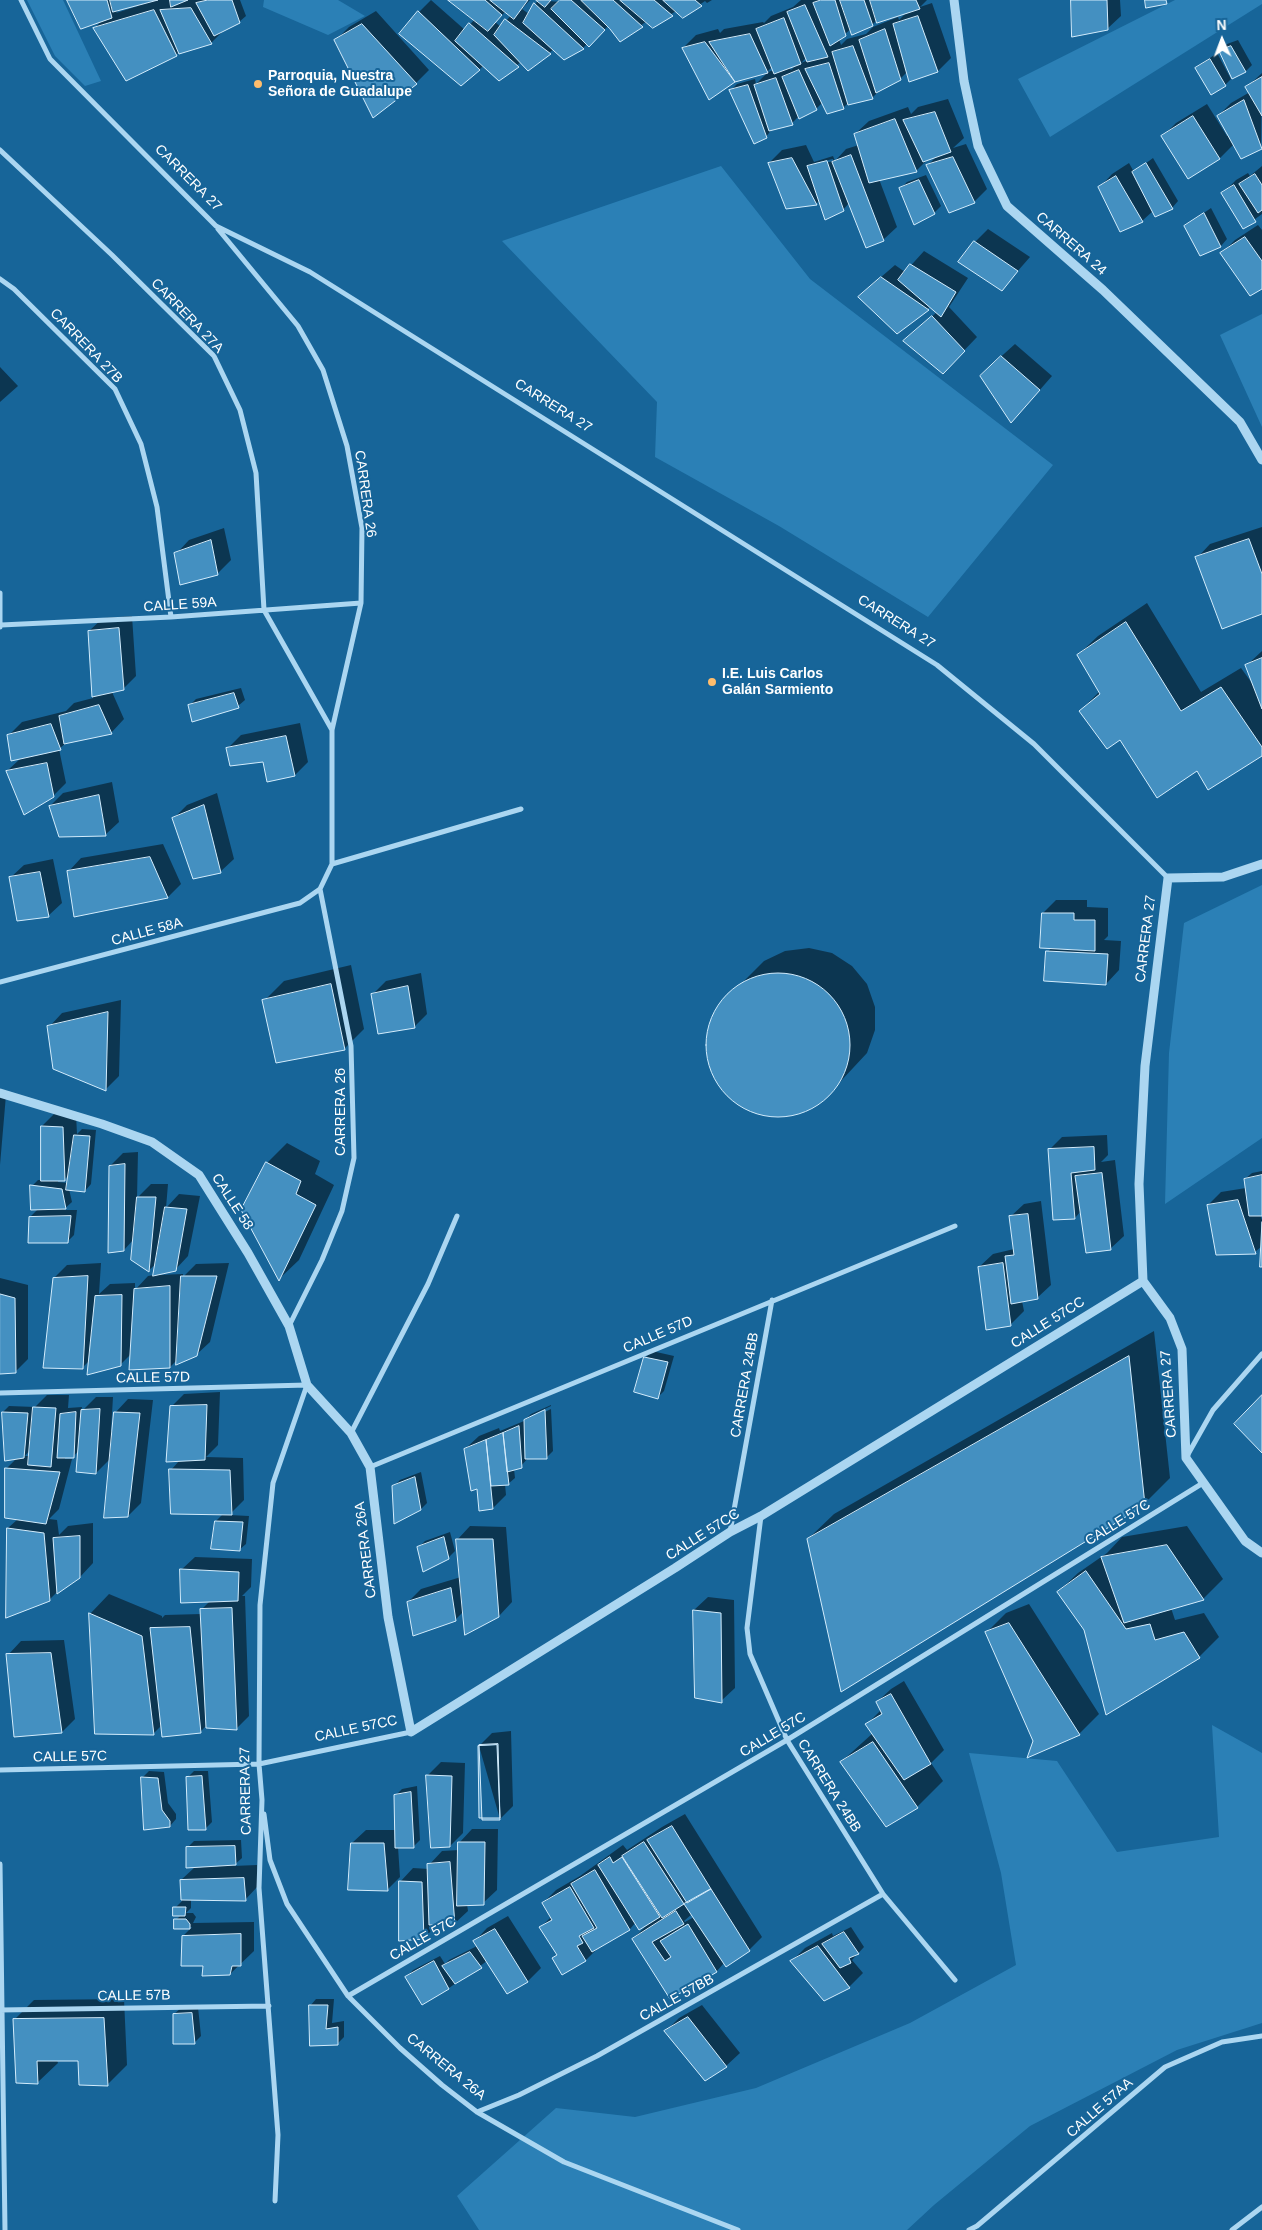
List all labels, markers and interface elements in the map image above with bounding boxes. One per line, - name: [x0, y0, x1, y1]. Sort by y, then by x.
- north arrow: [1197, 15, 1247, 65]
- text: N: [1216, 17, 1227, 33]
- place label: Parroquia, Nuestra Señora de Guadalupe: [268, 68, 412, 100]
- marker: Parroquia, Nuestra Señora de Guadalupe: [252, 78, 264, 90]
- street label: CARRERA 27: [151, 141, 225, 215]
- street label: CARRERA 24: [1032, 209, 1110, 279]
- street label: CARRERA 27A: [147, 275, 227, 357]
- street label: CARRERA 27B: [46, 305, 126, 387]
- street label: CARRERA 27: [511, 376, 595, 436]
- street label: CARRERA 26: [351, 449, 379, 539]
- street label: CARRERA 27: [854, 592, 938, 652]
- street label: CALLE 59A: [143, 594, 217, 616]
- place label: I.E. Luis Carlos Galán Sarmiento: [722, 666, 833, 699]
- marker: I.E. Luis Carlos Galán Sarmiento: [706, 676, 718, 688]
- street label: CARRERA 27: [1132, 894, 1160, 984]
- street label: CALLE 58A: [109, 914, 185, 950]
- street label: CARRERA 26: [333, 1068, 349, 1156]
- street label: CALLE 58: [208, 1171, 256, 1233]
- street label: CALLE 57CC: [1008, 1294, 1088, 1352]
- street label: CALLE 57D: [621, 1313, 695, 1357]
- street label: CARRERA 24BB: [727, 1331, 763, 1439]
- street label: CARRERA 27: [1158, 1350, 1180, 1438]
- street label: CALLE 57D: [116, 1369, 190, 1387]
- street label: CALLE 57C: [1082, 1496, 1154, 1550]
- street label: CARRERA 26A: [352, 1501, 380, 1599]
- street label: CALLE 57CC: [663, 1506, 743, 1564]
- street label: CALLE 57C: [737, 1709, 809, 1761]
- street label: CALLE 57CC: [313, 1712, 399, 1746]
- street label: CARRERA 24BB: [794, 1736, 864, 1836]
- street label: CARRERA 27: [237, 1747, 255, 1835]
- street label: CALLE 57C: [33, 1748, 107, 1766]
- street label: CALLE 57C: [387, 1913, 459, 1965]
- street label: CALLE 57BB: [637, 1971, 717, 2025]
- street label: CALLE 57B: [97, 1987, 171, 2005]
- street label: CARRERA 26A: [403, 2030, 489, 2104]
- street label: CALLE 57AA: [1063, 2075, 1137, 2141]

